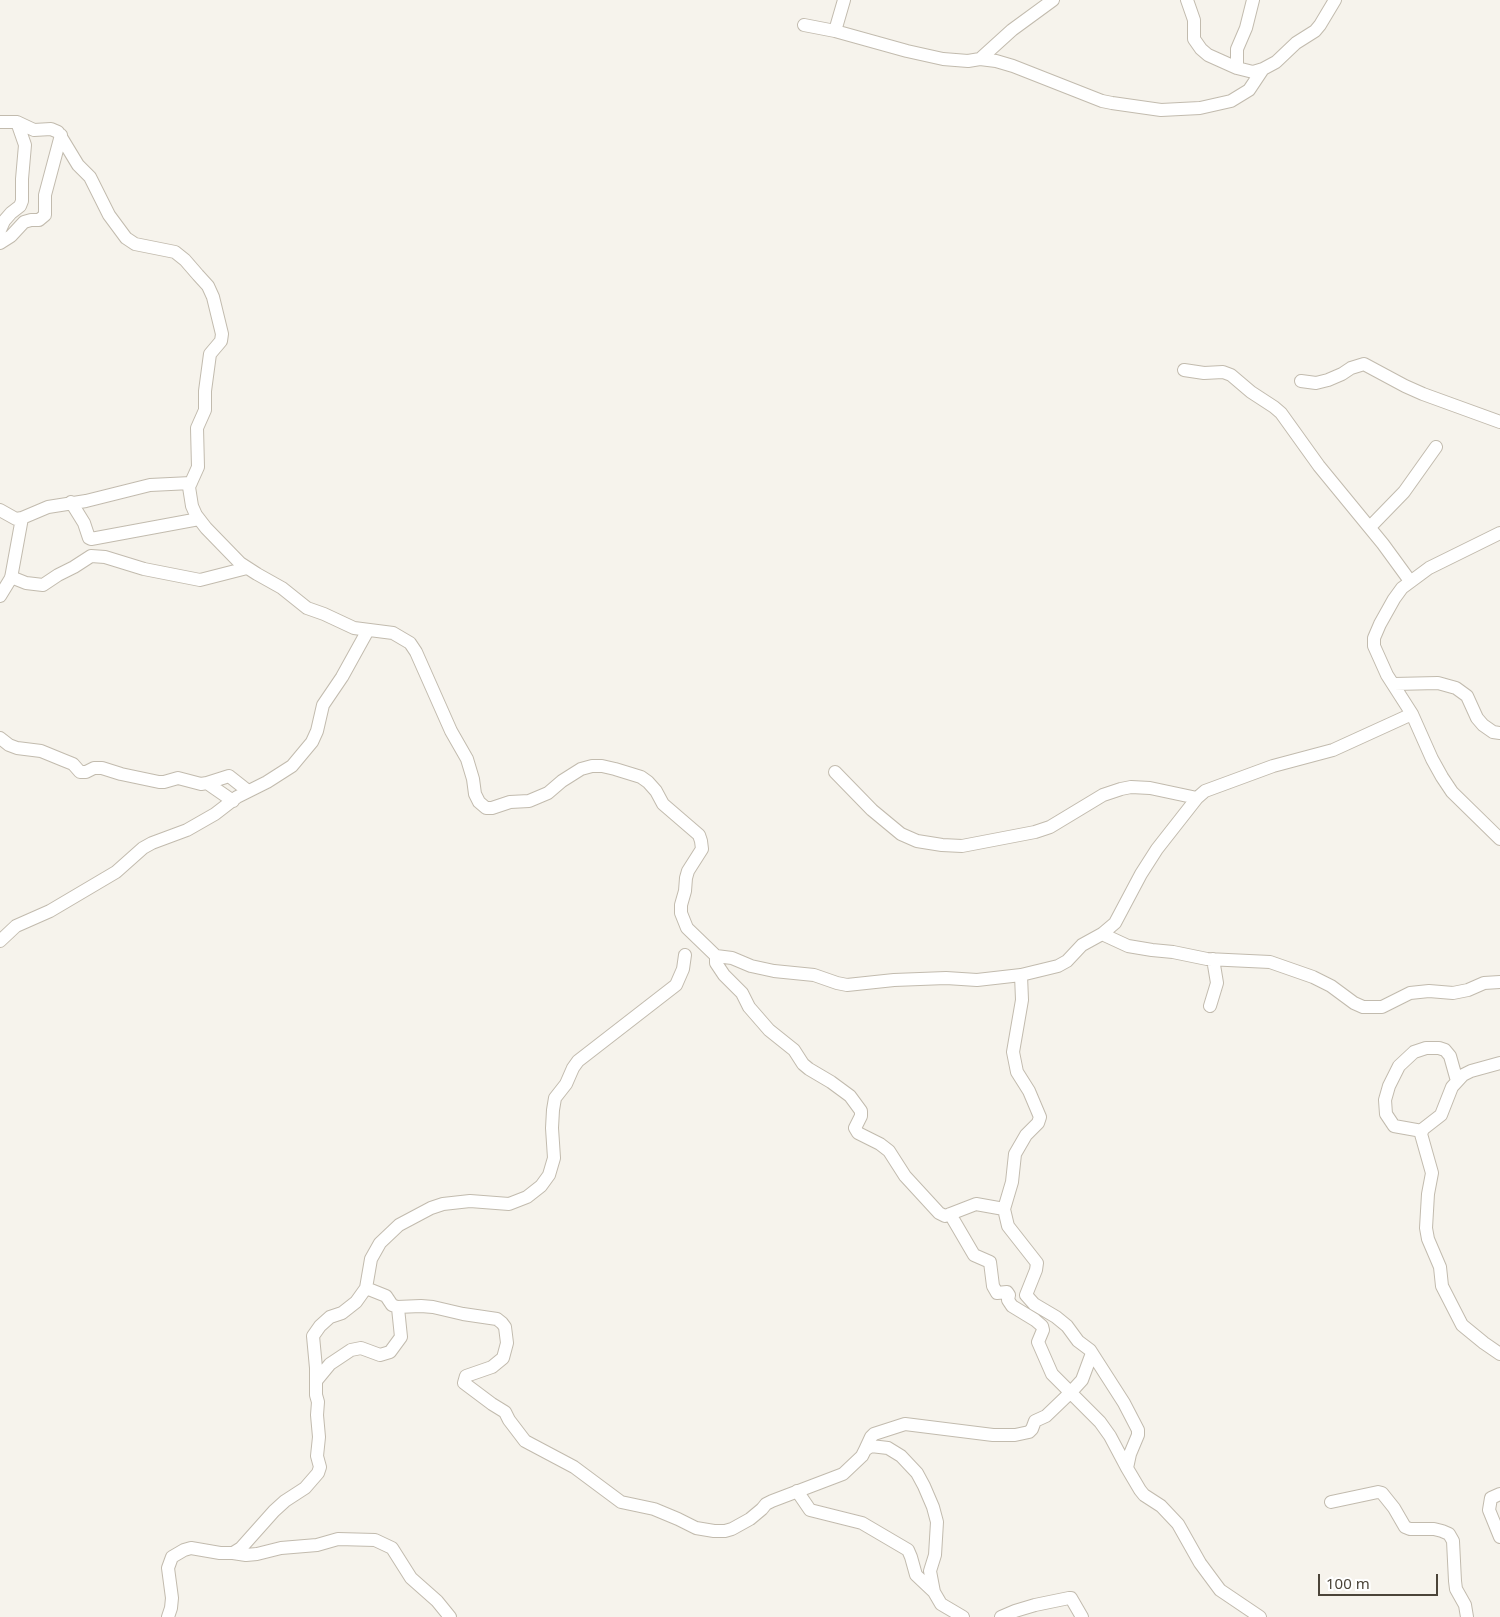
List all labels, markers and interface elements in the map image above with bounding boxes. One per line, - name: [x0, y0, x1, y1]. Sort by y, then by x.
- scale bar: [1320, 1564, 1440, 1596]
- text: 100 m: [1326, 1573, 1370, 1593]

